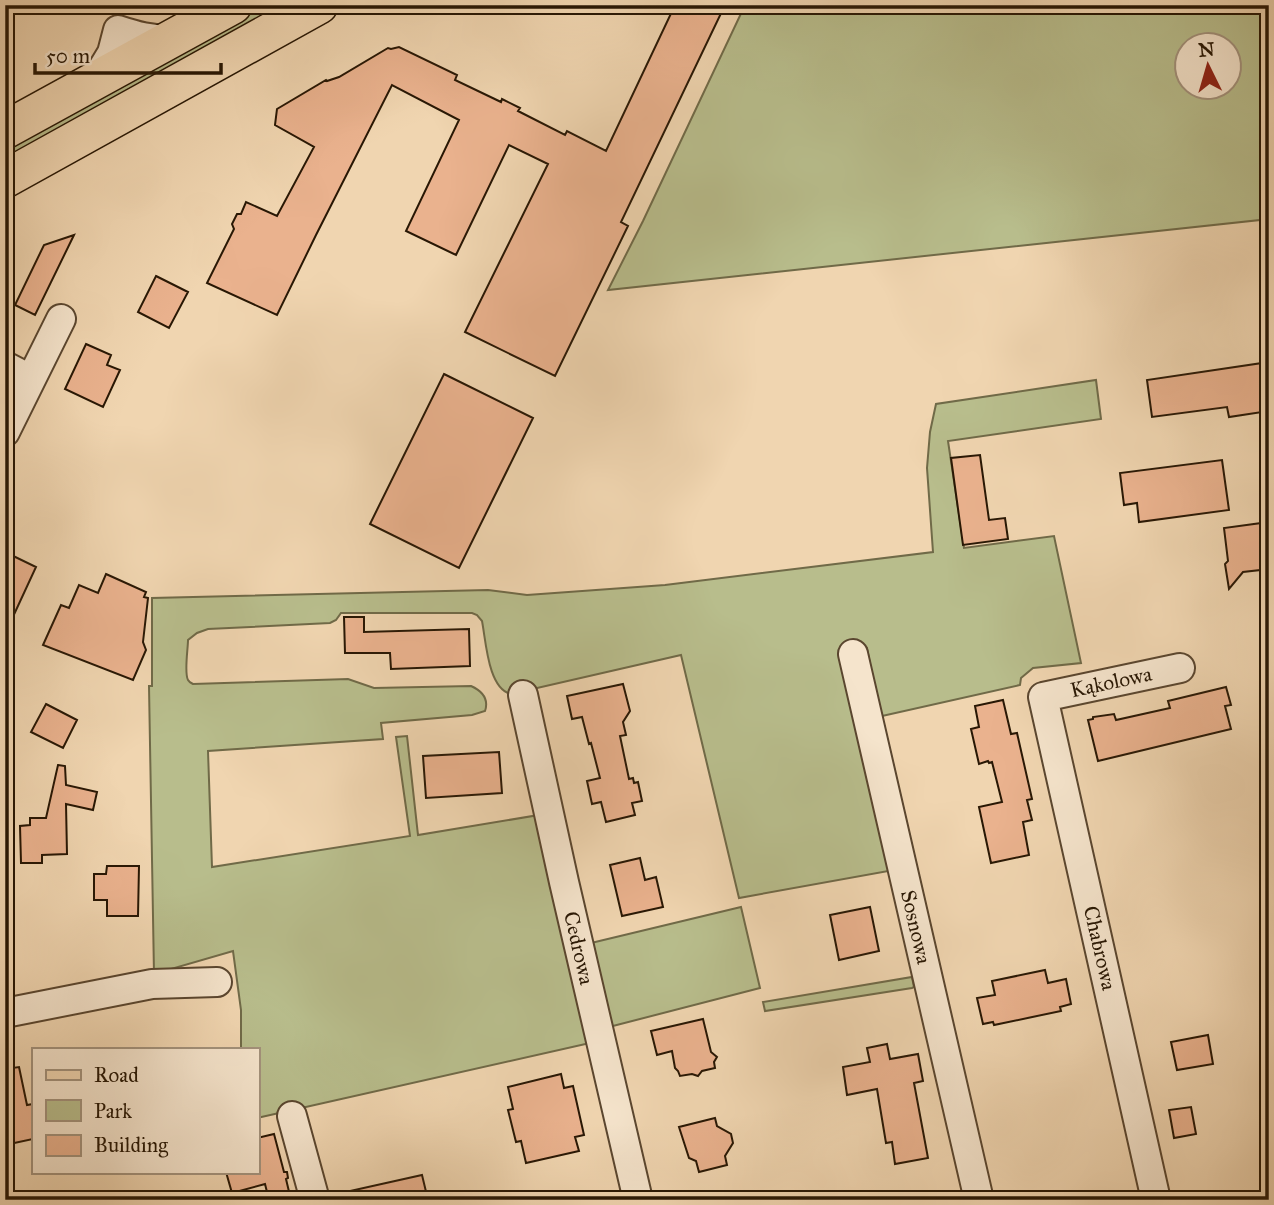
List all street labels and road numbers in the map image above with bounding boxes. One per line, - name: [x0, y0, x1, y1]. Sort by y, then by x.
- street label: Kąkolowa: [1068, 661, 1154, 703]
- street label: Sosnowa: [895, 887, 937, 967]
- street label: Chabrowa: [1078, 903, 1122, 993]
- street label: Cedrowa: [558, 909, 600, 987]

